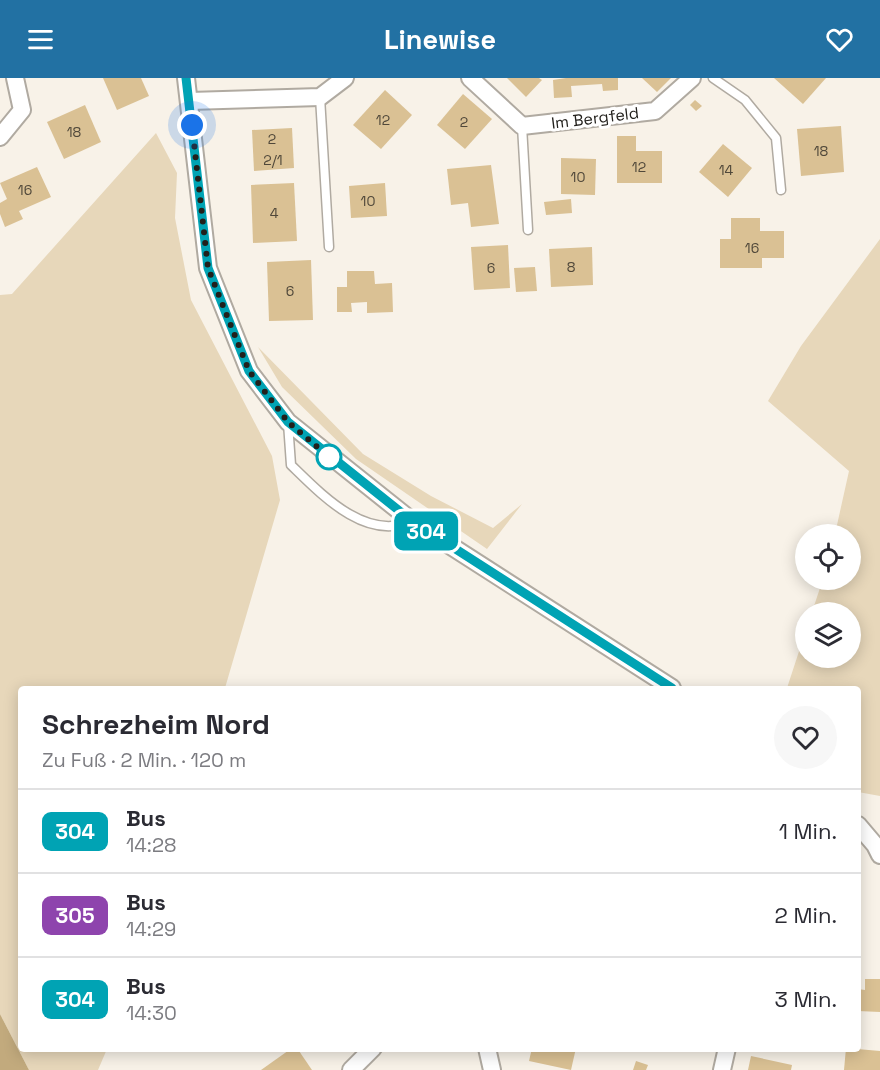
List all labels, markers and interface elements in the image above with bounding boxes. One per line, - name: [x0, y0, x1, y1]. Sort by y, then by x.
- text: Linewise: [384, 22, 496, 57]
- icon: menu: [24, 23, 57, 56]
- icon: heart: [823, 23, 856, 56]
- street label: Im Bergfeld: [550, 102, 640, 134]
- your location: [177, 110, 207, 140]
- house number: 12: [376, 111, 390, 129]
- house number: 2: [460, 113, 468, 131]
- house number: 18: [67, 123, 82, 141]
- house number: 2: [268, 130, 276, 148]
- house number: 18: [814, 142, 829, 160]
- house number: 2/1: [263, 151, 283, 169]
- house number: 12: [632, 158, 646, 176]
- house number: 14: [719, 161, 734, 179]
- house number: 10: [571, 168, 585, 186]
- house number: 16: [18, 181, 32, 199]
- house number: 10: [361, 192, 375, 210]
- house number: 4: [270, 204, 279, 222]
- house number: 16: [745, 239, 759, 257]
- house number: 8: [567, 258, 576, 276]
- house number: 6: [487, 259, 495, 277]
- house number: 6: [286, 282, 294, 300]
- unlabelled marker: [316, 444, 342, 470]
- line badge: 304: [392, 512, 460, 550]
- text: 304: [406, 518, 446, 545]
- map controls: [795, 524, 861, 668]
- button: locate: [795, 524, 861, 590]
- button: layers: [795, 602, 861, 668]
- text: Schrezheim Nord: [42, 706, 270, 742]
- button: heart: [774, 706, 837, 769]
- text: Zu Fuß · 2 Min. · 120 m: [42, 747, 246, 773]
- text: Bus: [126, 804, 166, 832]
- text: 1 Min.: [779, 817, 837, 845]
- text: 304: [55, 818, 95, 845]
- text: 14:28: [126, 832, 176, 858]
- text: Bus: [126, 888, 166, 916]
- text: 2 Min.: [775, 901, 837, 929]
- text: 305: [56, 902, 94, 929]
- text: 14:29: [126, 916, 176, 942]
- text: Bus: [126, 972, 166, 1000]
- text: 3 Min.: [775, 985, 837, 1013]
- text: 304: [55, 986, 95, 1013]
- text: 14:30: [126, 1000, 177, 1026]

